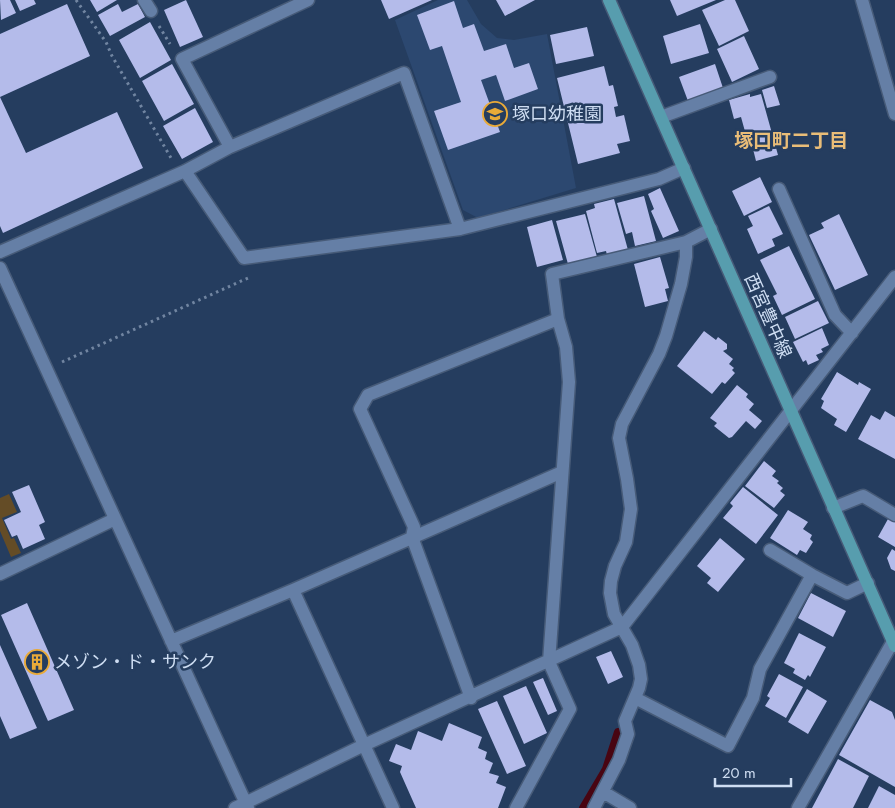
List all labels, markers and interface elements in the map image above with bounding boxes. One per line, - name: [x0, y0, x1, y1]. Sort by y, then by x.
- school or university icon: 塚口幼稚園: [482, 101, 508, 127]
- place label: 塚口幼稚園: [512, 101, 602, 127]
- district label: 塚口町二丁目: [734, 127, 848, 154]
- street label: 西宮豊中線: [738, 270, 798, 362]
- building icon: メゾン・ド・サンク: [24, 649, 50, 675]
- place label: メゾン・ド・サンク: [54, 649, 216, 675]
- scale bar: [715, 756, 791, 788]
- text: 20 m: [722, 762, 756, 784]

